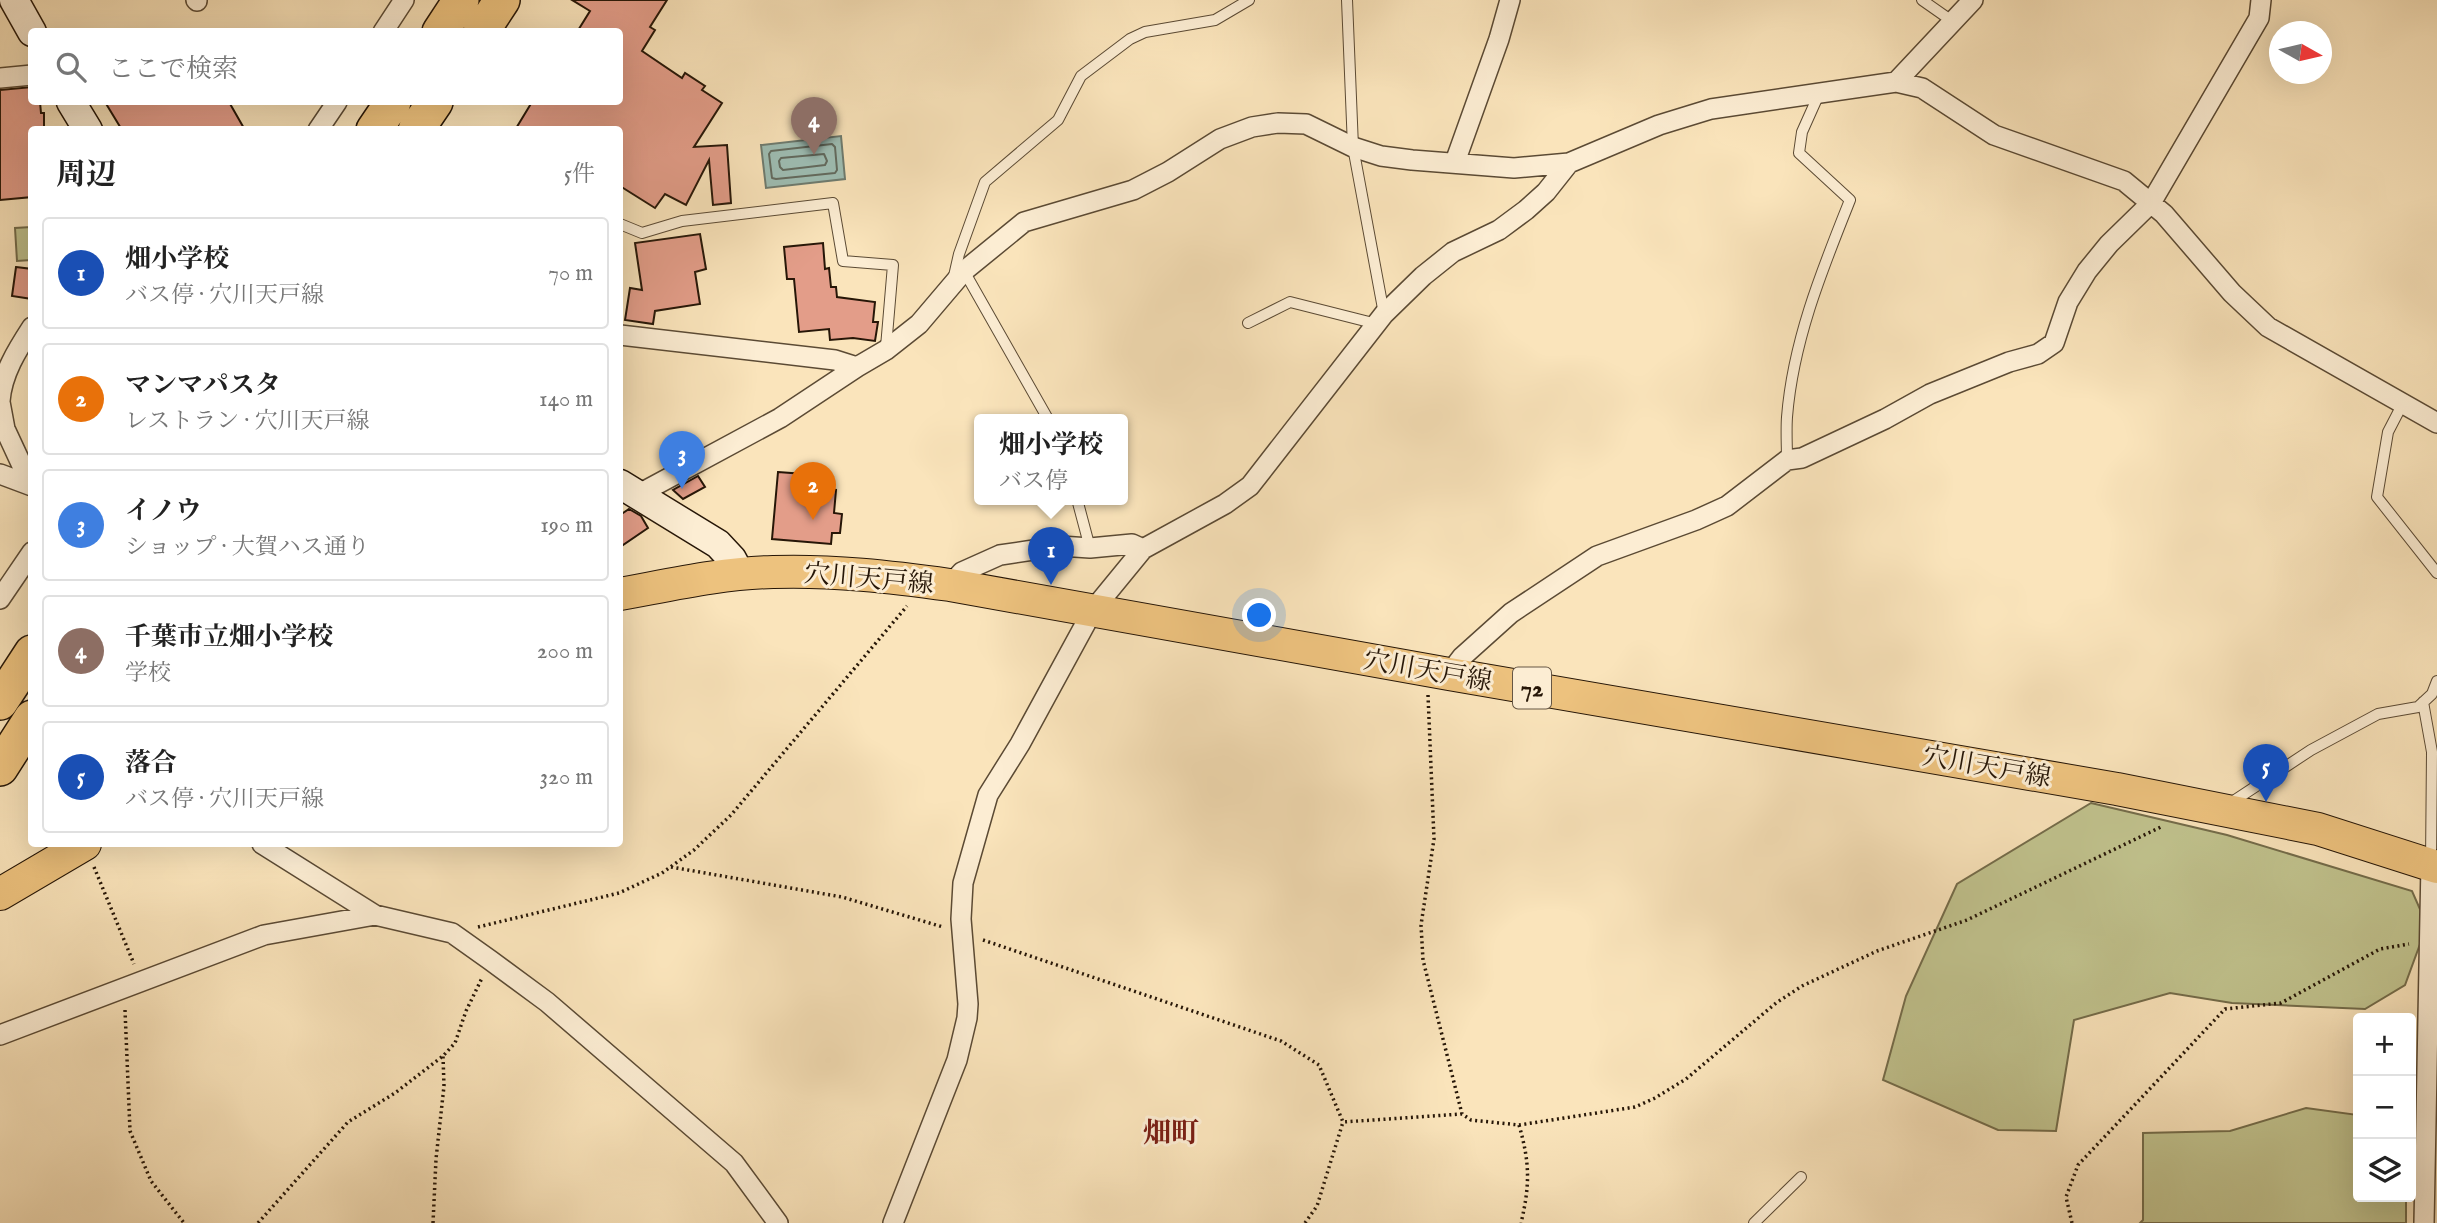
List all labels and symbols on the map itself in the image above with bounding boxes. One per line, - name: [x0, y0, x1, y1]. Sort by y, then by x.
- north arrow: [2269, 21, 2332, 84]
- pin: 4: [791, 97, 837, 155]
- pin: 3: [659, 431, 705, 489]
- pin: 2: [790, 462, 836, 520]
- pin: 1: [1028, 527, 1074, 585]
- street label: 穴川天戸線: [803, 557, 935, 602]
- your location: [1242, 598, 1276, 632]
- street label: 穴川天戸線: [1361, 644, 1495, 699]
- road number: 72: [1513, 668, 1551, 708]
- street label: 穴川天戸線: [1920, 740, 2054, 795]
- pin: 5: [2243, 744, 2289, 802]
- district label: 畑町: [1143, 1117, 1199, 1152]

